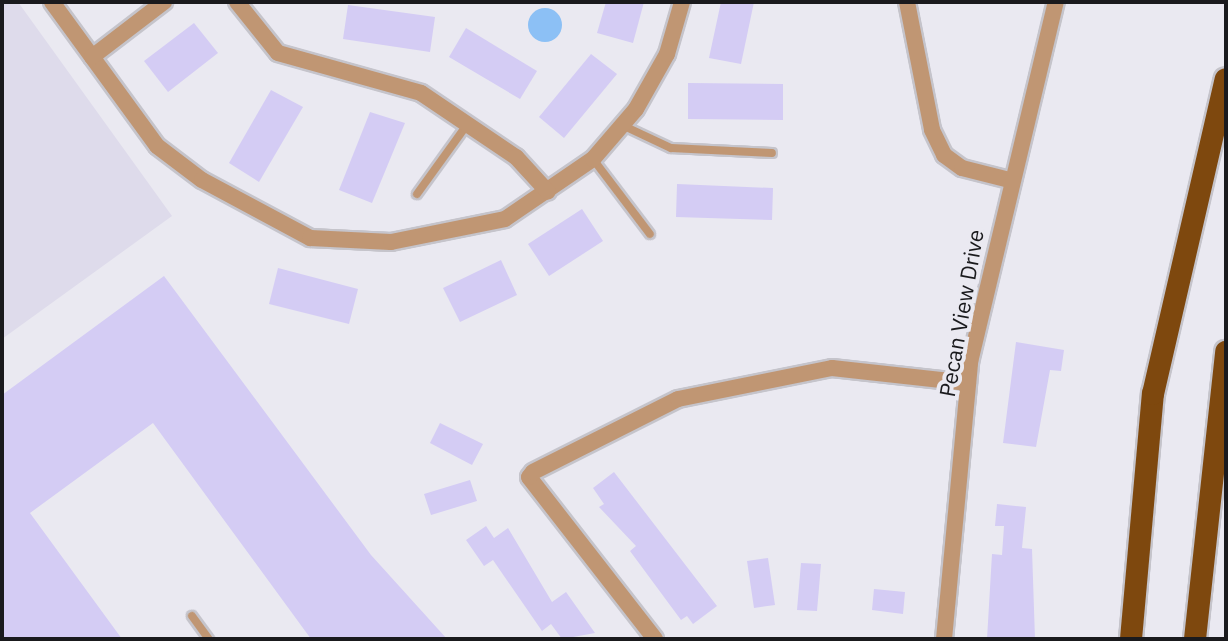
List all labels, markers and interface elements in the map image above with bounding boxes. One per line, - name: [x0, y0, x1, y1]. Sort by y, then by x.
- street label: Pecan View Drive: [933, 227, 989, 399]

